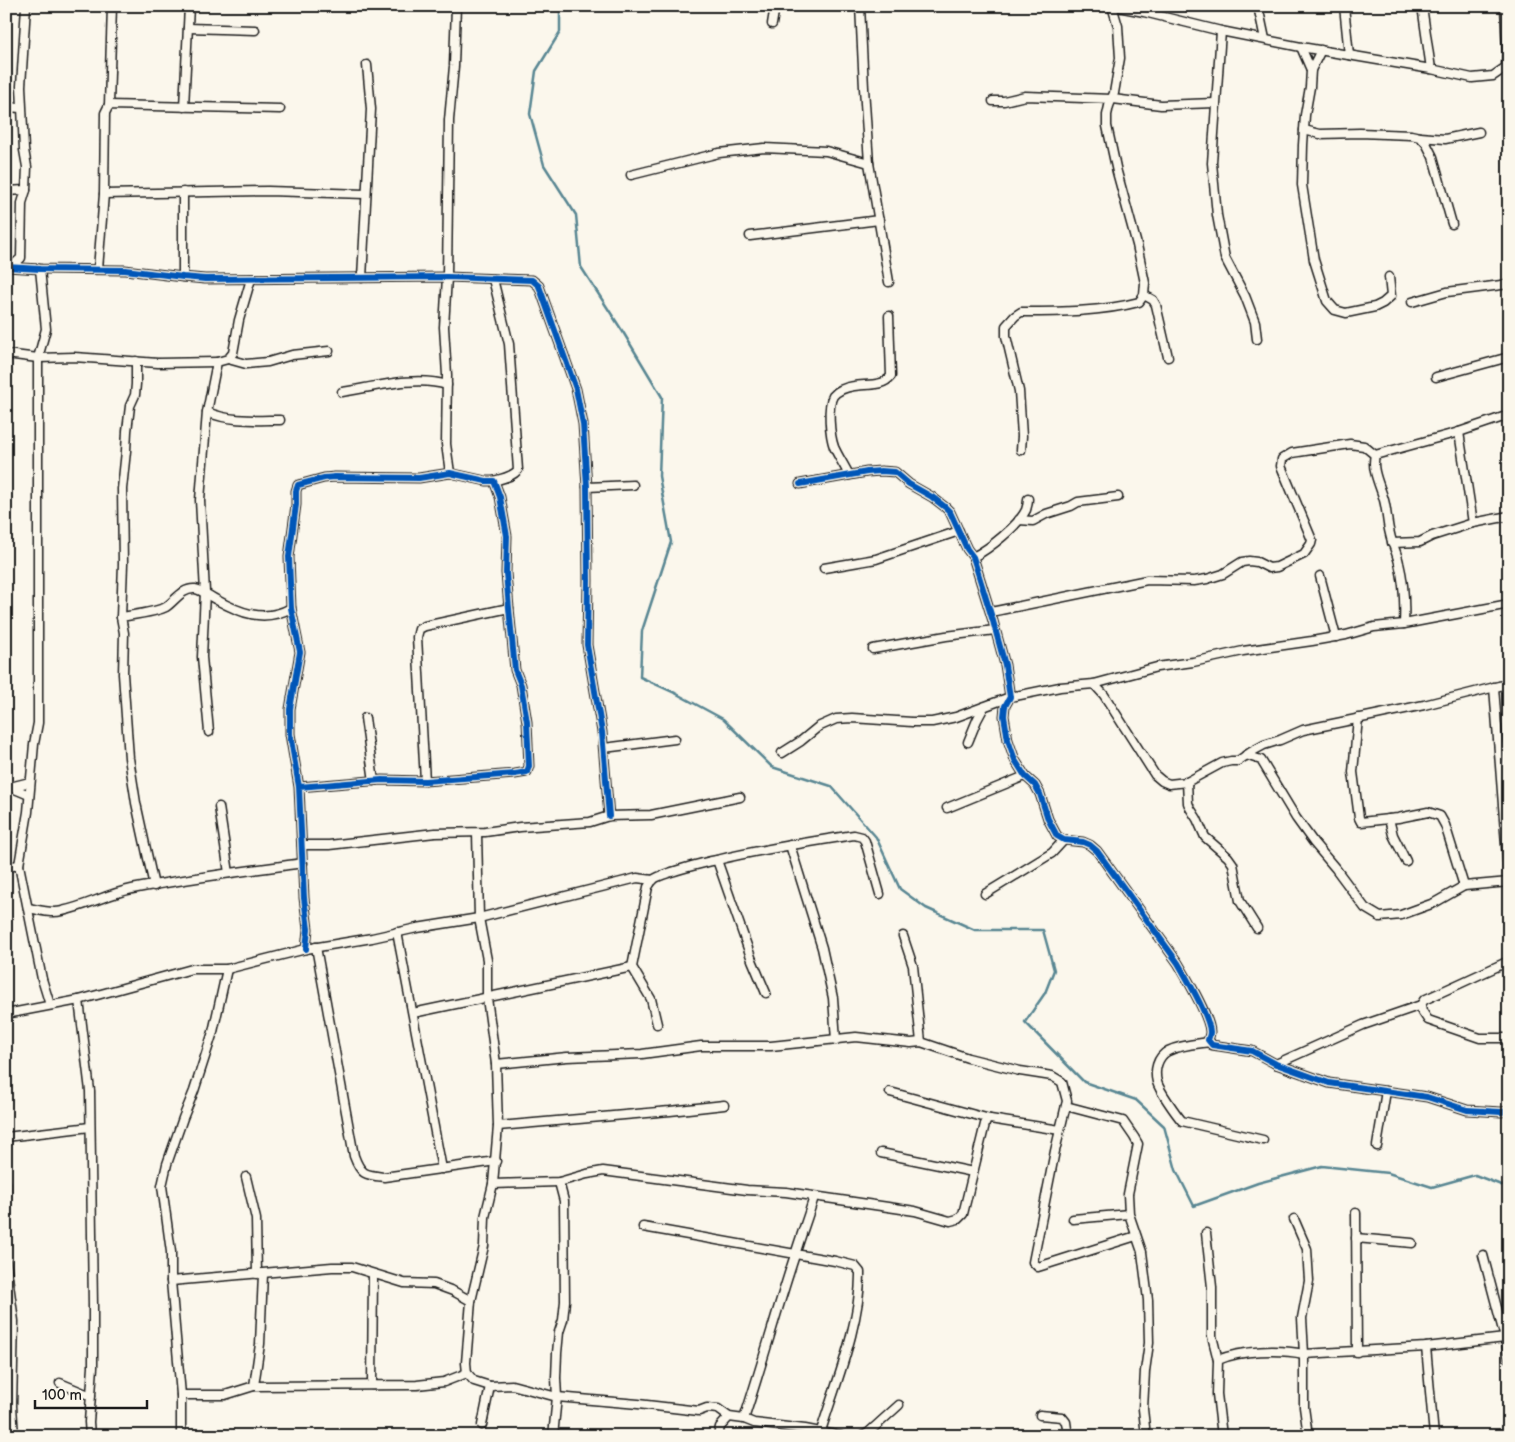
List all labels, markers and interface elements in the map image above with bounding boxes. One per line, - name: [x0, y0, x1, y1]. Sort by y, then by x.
- scale bar: [35, 1377, 148, 1409]
- text: 100 m: [42, 1386, 82, 1405]

